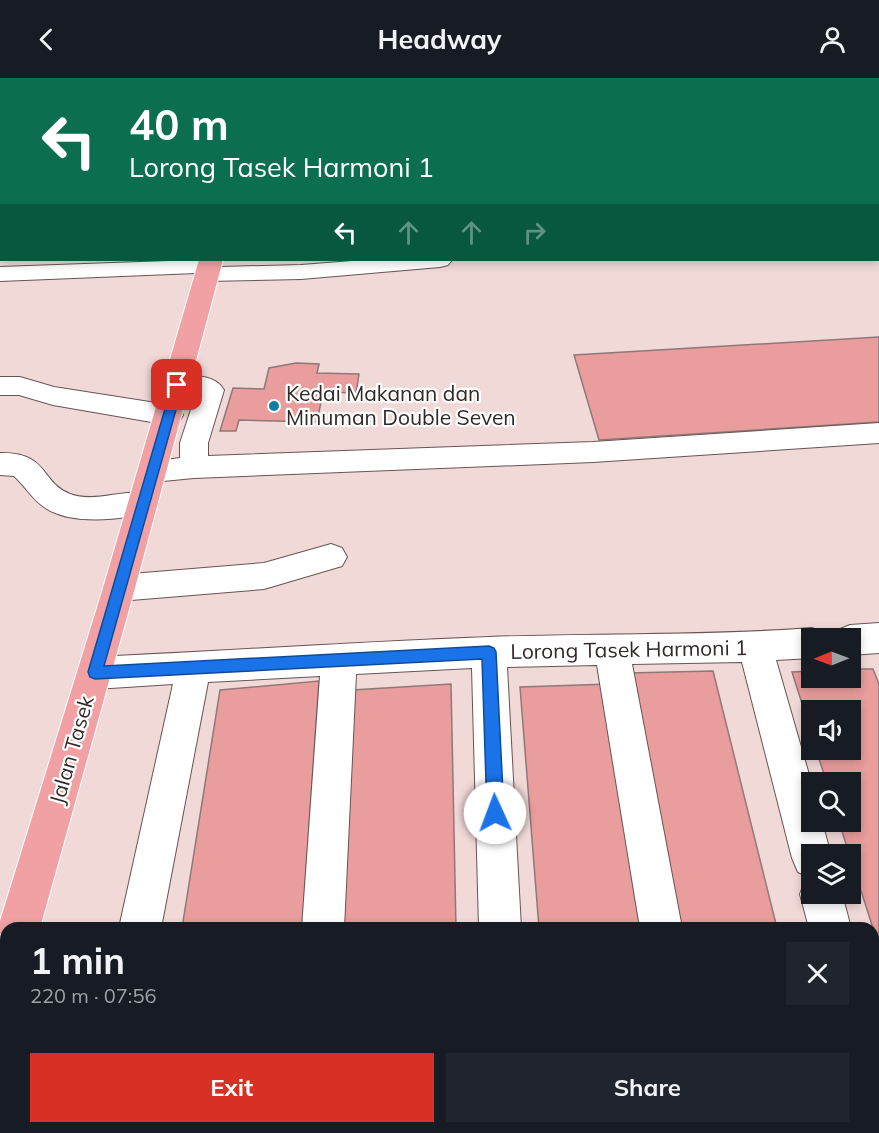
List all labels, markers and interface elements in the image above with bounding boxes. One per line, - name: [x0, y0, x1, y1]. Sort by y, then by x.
- text: Headway: [377, 22, 502, 56]
- icon: back: [30, 23, 63, 56]
- icon: person: [816, 23, 849, 56]
- text: 40 m: [129, 98, 229, 151]
- icon: left: [30, 102, 108, 180]
- text: Lorong Tasek Harmoni 1: [129, 150, 434, 184]
- icon: left: [329, 216, 362, 249]
- icon: ahead: [392, 216, 425, 249]
- icon: ahead: [455, 216, 488, 249]
- icon: right: [518, 216, 551, 249]
- pin: [151, 359, 202, 410]
- icon: arrive: [160, 368, 193, 401]
- place label: Kedai Makanan dan Minuman Double Seven: [286, 380, 516, 430]
- marker: Kedai Makanan dan Minuman Double Seven: [267, 399, 281, 413]
- north arrow: [801, 628, 861, 688]
- map controls: [801, 628, 861, 904]
- street label: Lorong Tasek Harmoni 1: [510, 634, 748, 664]
- street label: Jalan Tasek: [43, 693, 99, 807]
- button: sound: [801, 700, 861, 760]
- button: search: [801, 772, 861, 832]
- position arrow: [463, 781, 527, 845]
- button: layers: [801, 844, 861, 904]
- text: 1 min: [30, 938, 125, 983]
- button: close: [786, 942, 849, 1005]
- text: 220 m · 07:56: [30, 983, 156, 1008]
- button: Exit: [30, 1053, 434, 1122]
- button: Share: [446, 1053, 849, 1122]

